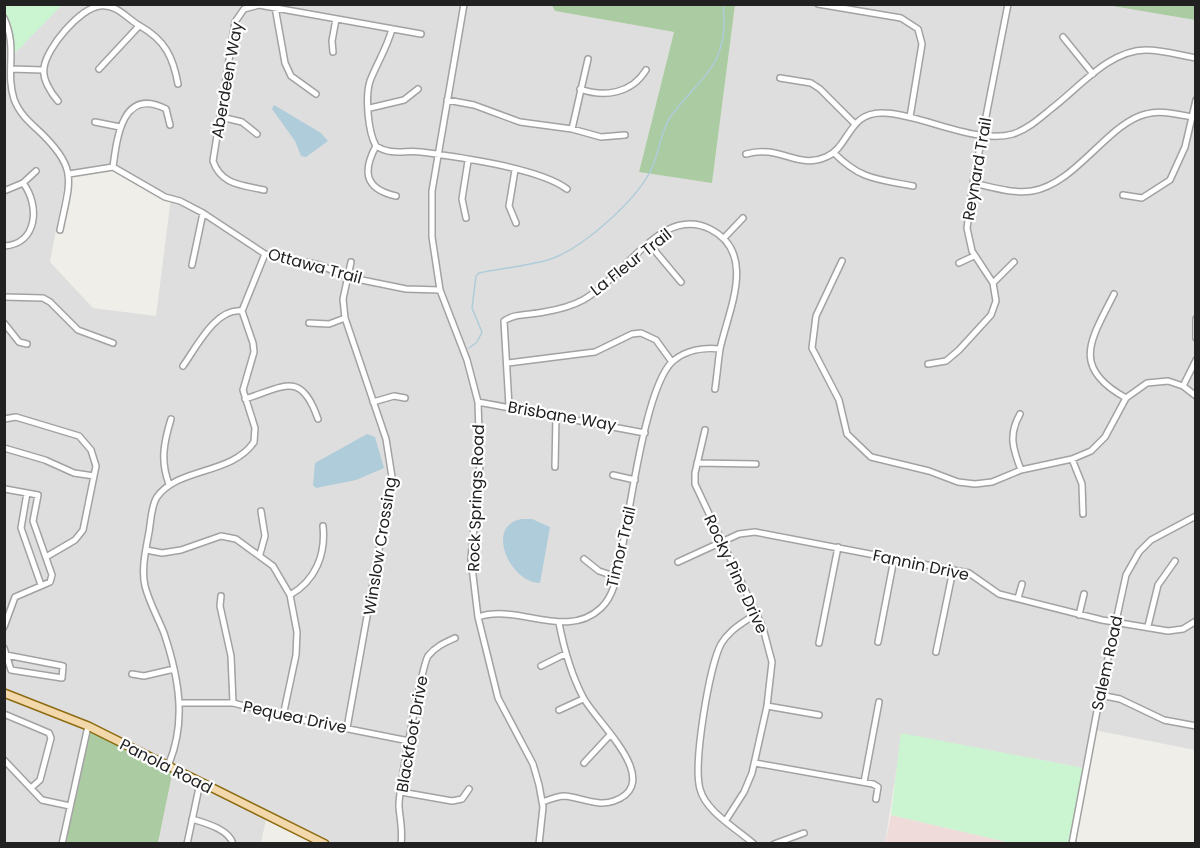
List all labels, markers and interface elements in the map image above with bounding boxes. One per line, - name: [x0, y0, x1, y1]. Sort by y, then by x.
- street label: Aberdeen Way: [205, 20, 249, 140]
- street label: Reynard Trail: [957, 116, 997, 222]
- street label: La Fleur Trail: [585, 223, 677, 301]
- street label: Ottawa Trail: [265, 242, 365, 290]
- street label: Brisbane Way: [506, 395, 618, 437]
- street label: Rock Springs Road: [462, 424, 490, 572]
- street label: Winslow Crossing: [358, 475, 402, 617]
- street label: Timor Trail: [600, 504, 642, 590]
- street label: Rocky Pine Drive: [698, 511, 774, 637]
- street label: Fannin Drive: [871, 544, 971, 586]
- street label: Salem Road: [1086, 613, 1128, 713]
- street label: Blackfoot Drive: [390, 674, 434, 794]
- street label: Pequea Drive: [241, 695, 349, 739]
- street label: Panola Road: [116, 733, 216, 799]

